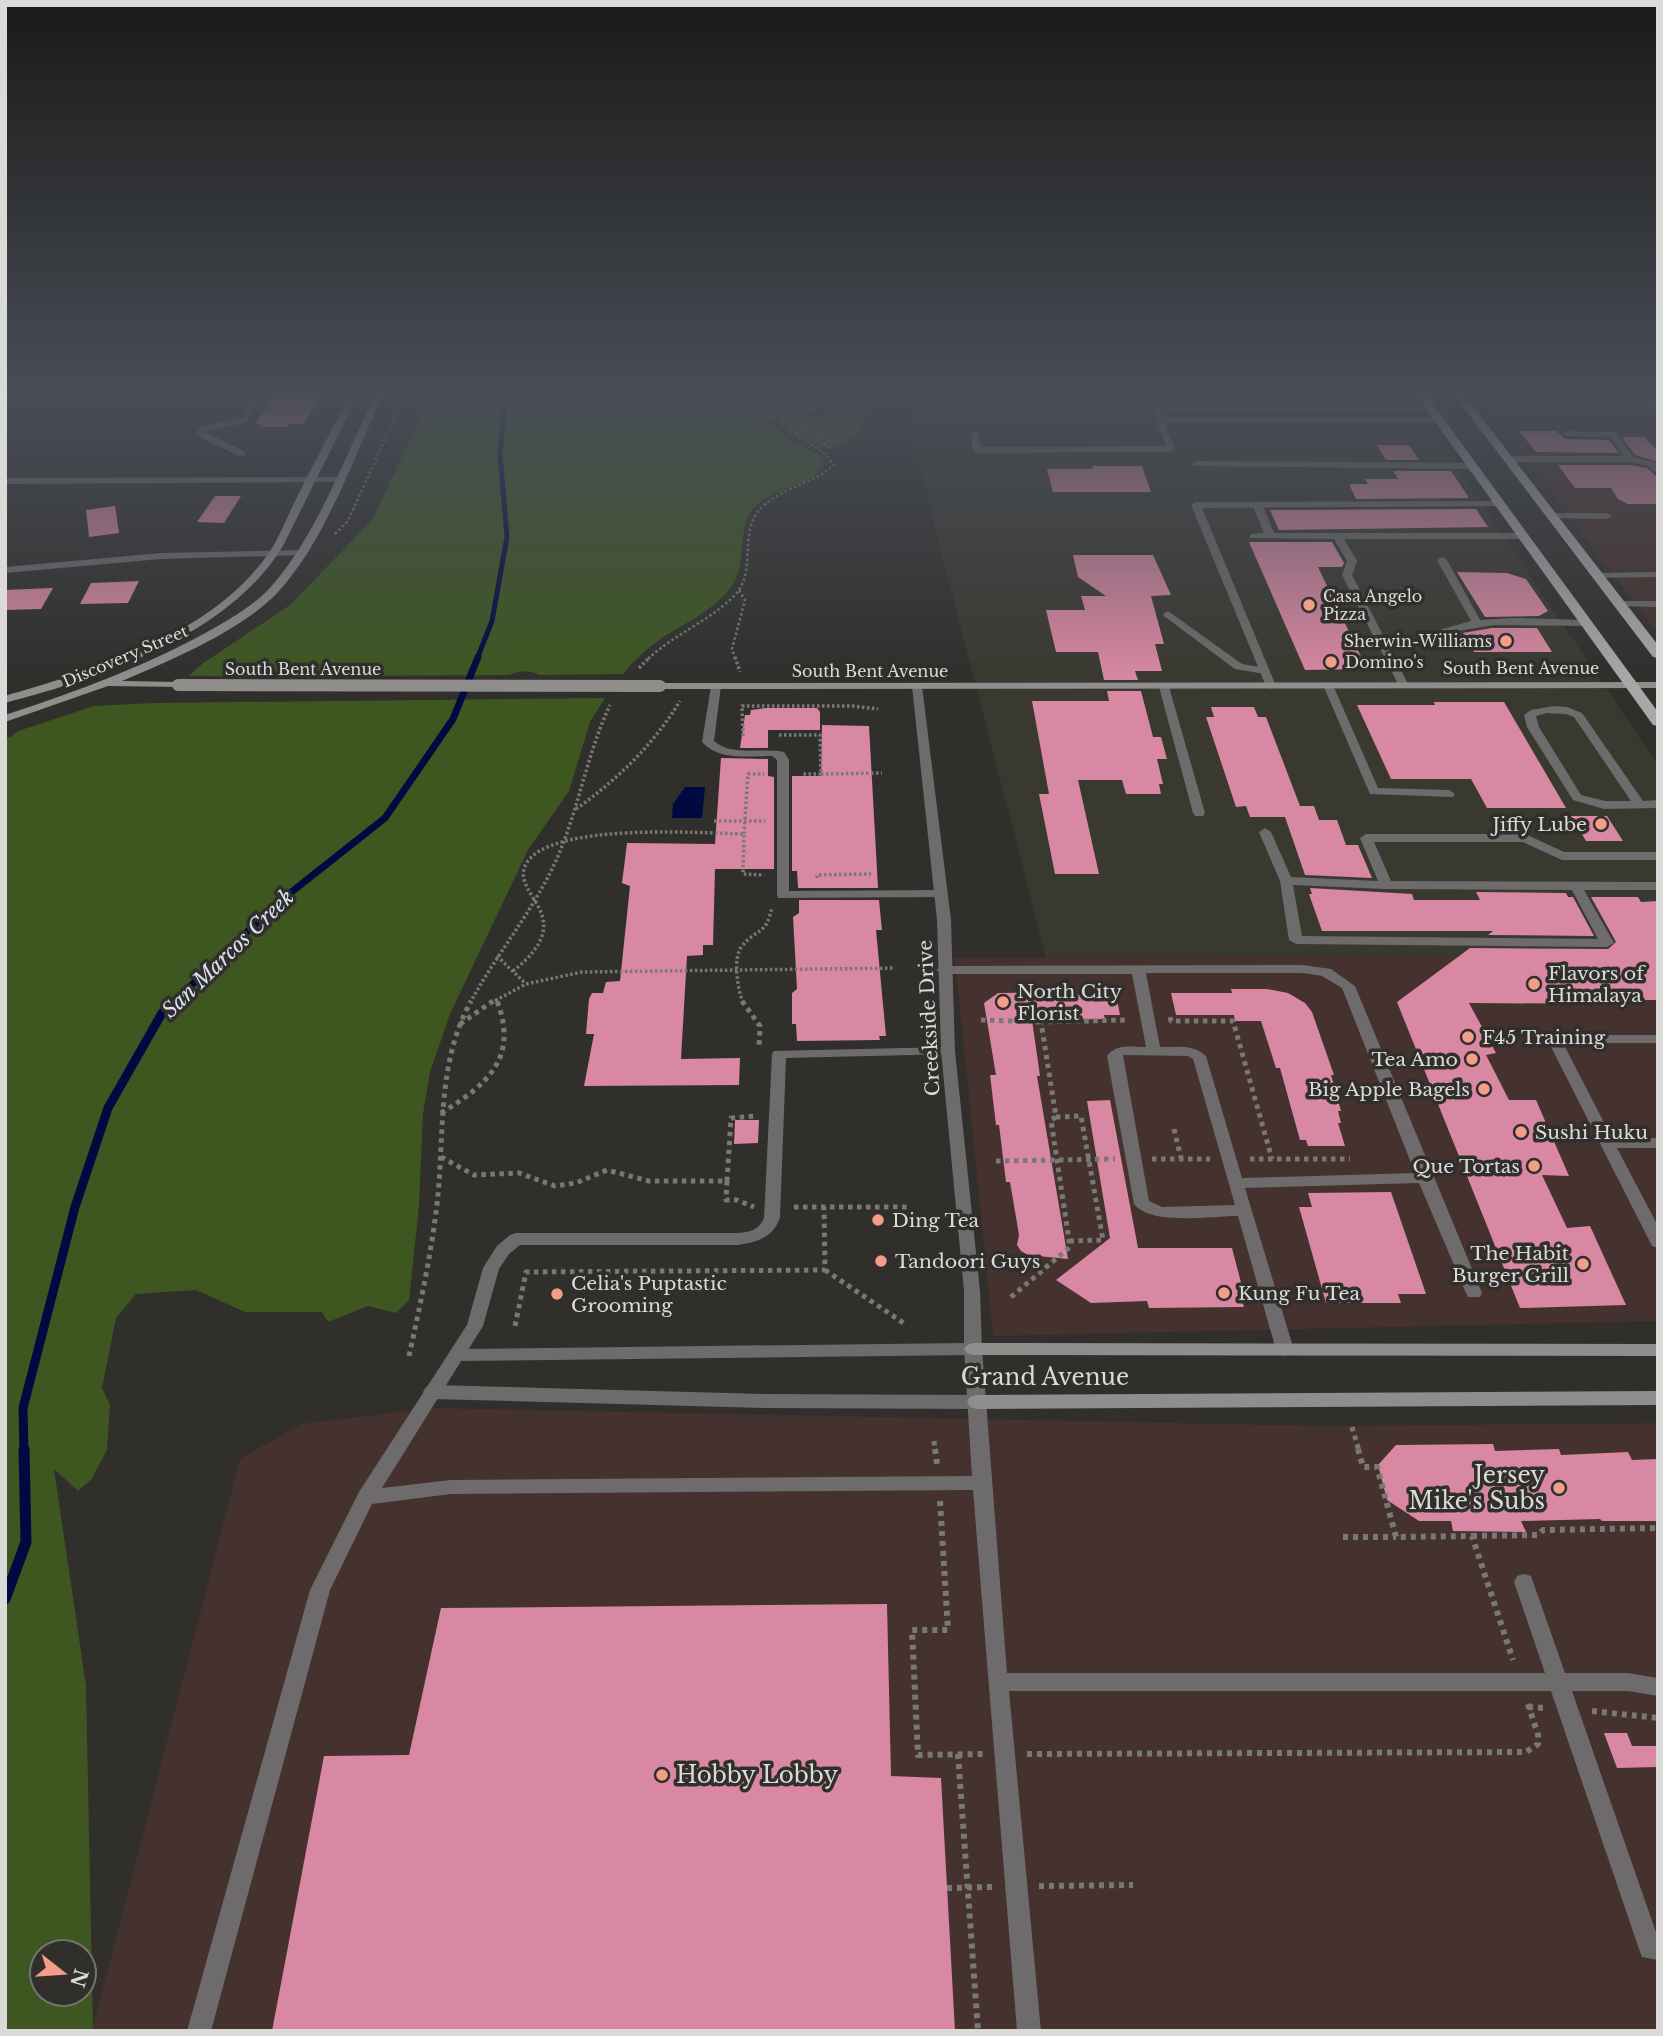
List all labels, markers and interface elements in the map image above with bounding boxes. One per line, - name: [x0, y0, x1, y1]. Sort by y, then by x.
- place label: Casa Angelo Pizza: [1323, 586, 1422, 624]
- marker: Casa Angelo Pizza: [1301, 597, 1317, 613]
- street label: Discovery Street: [59, 621, 191, 691]
- place label: Sherwin-Williams: [1344, 631, 1492, 651]
- marker: Sherwin-Williams: [1498, 633, 1514, 649]
- place label: Domino's: [1345, 652, 1424, 672]
- marker: Domino's: [1323, 654, 1339, 670]
- street label: South Bent Avenue: [1443, 658, 1599, 678]
- street label: South Bent Avenue: [225, 659, 381, 679]
- street label: South Bent Avenue: [792, 661, 948, 681]
- place label: Jiffy Lube: [1490, 813, 1587, 836]
- marker: Jiffy Lube: [1593, 816, 1609, 832]
- water label: San Marcos Creek: [157, 884, 299, 1024]
- street label: Creekside Drive: [913, 939, 945, 1097]
- place label: Flavors of Himalaya: [1548, 962, 1646, 1007]
- marker: Flavors of Himalaya: [1526, 976, 1542, 992]
- place label: North City Florist: [1017, 980, 1122, 1025]
- marker: North City Florist: [995, 994, 1011, 1010]
- place label: F45 Training: [1482, 1026, 1606, 1049]
- marker: F45 Training: [1460, 1029, 1476, 1045]
- place label: Tea Amo: [1371, 1048, 1458, 1071]
- marker: Tea Amo: [1464, 1051, 1480, 1067]
- place label: Big Apple Bagels: [1308, 1078, 1470, 1101]
- marker: Big Apple Bagels: [1476, 1081, 1492, 1097]
- place label: Sushi Huku: [1535, 1121, 1648, 1144]
- marker: Sushi Huku: [1513, 1124, 1529, 1140]
- place label: Que Tortas: [1413, 1155, 1520, 1178]
- marker: Que Tortas: [1526, 1158, 1542, 1174]
- place label: Ding Tea: [892, 1209, 980, 1232]
- marker: Ding Tea: [870, 1212, 886, 1228]
- place label: The Habit Burger Grill: [1452, 1242, 1570, 1287]
- place label: Tandoori Guys: [895, 1250, 1040, 1273]
- marker: Tandoori Guys: [873, 1253, 889, 1269]
- marker: The Habit Burger Grill: [1575, 1256, 1591, 1272]
- place label: Celia's Puptastic Grooming: [571, 1272, 727, 1317]
- place label: Kung Fu Tea: [1238, 1282, 1360, 1305]
- marker: Kung Fu Tea: [1216, 1285, 1232, 1301]
- marker: Celia's Puptastic Grooming: [549, 1286, 565, 1302]
- street label: Grand Avenue: [961, 1363, 1129, 1391]
- place label: Jersey Mike's Subs: [1408, 1461, 1545, 1515]
- marker: Jersey Mike's Subs: [1551, 1480, 1567, 1496]
- place label: Hobby Lobby: [676, 1761, 838, 1789]
- marker: Hobby Lobby: [654, 1767, 670, 1783]
- north arrow: [28, 1938, 98, 2008]
- text: N: [65, 1966, 92, 1990]

